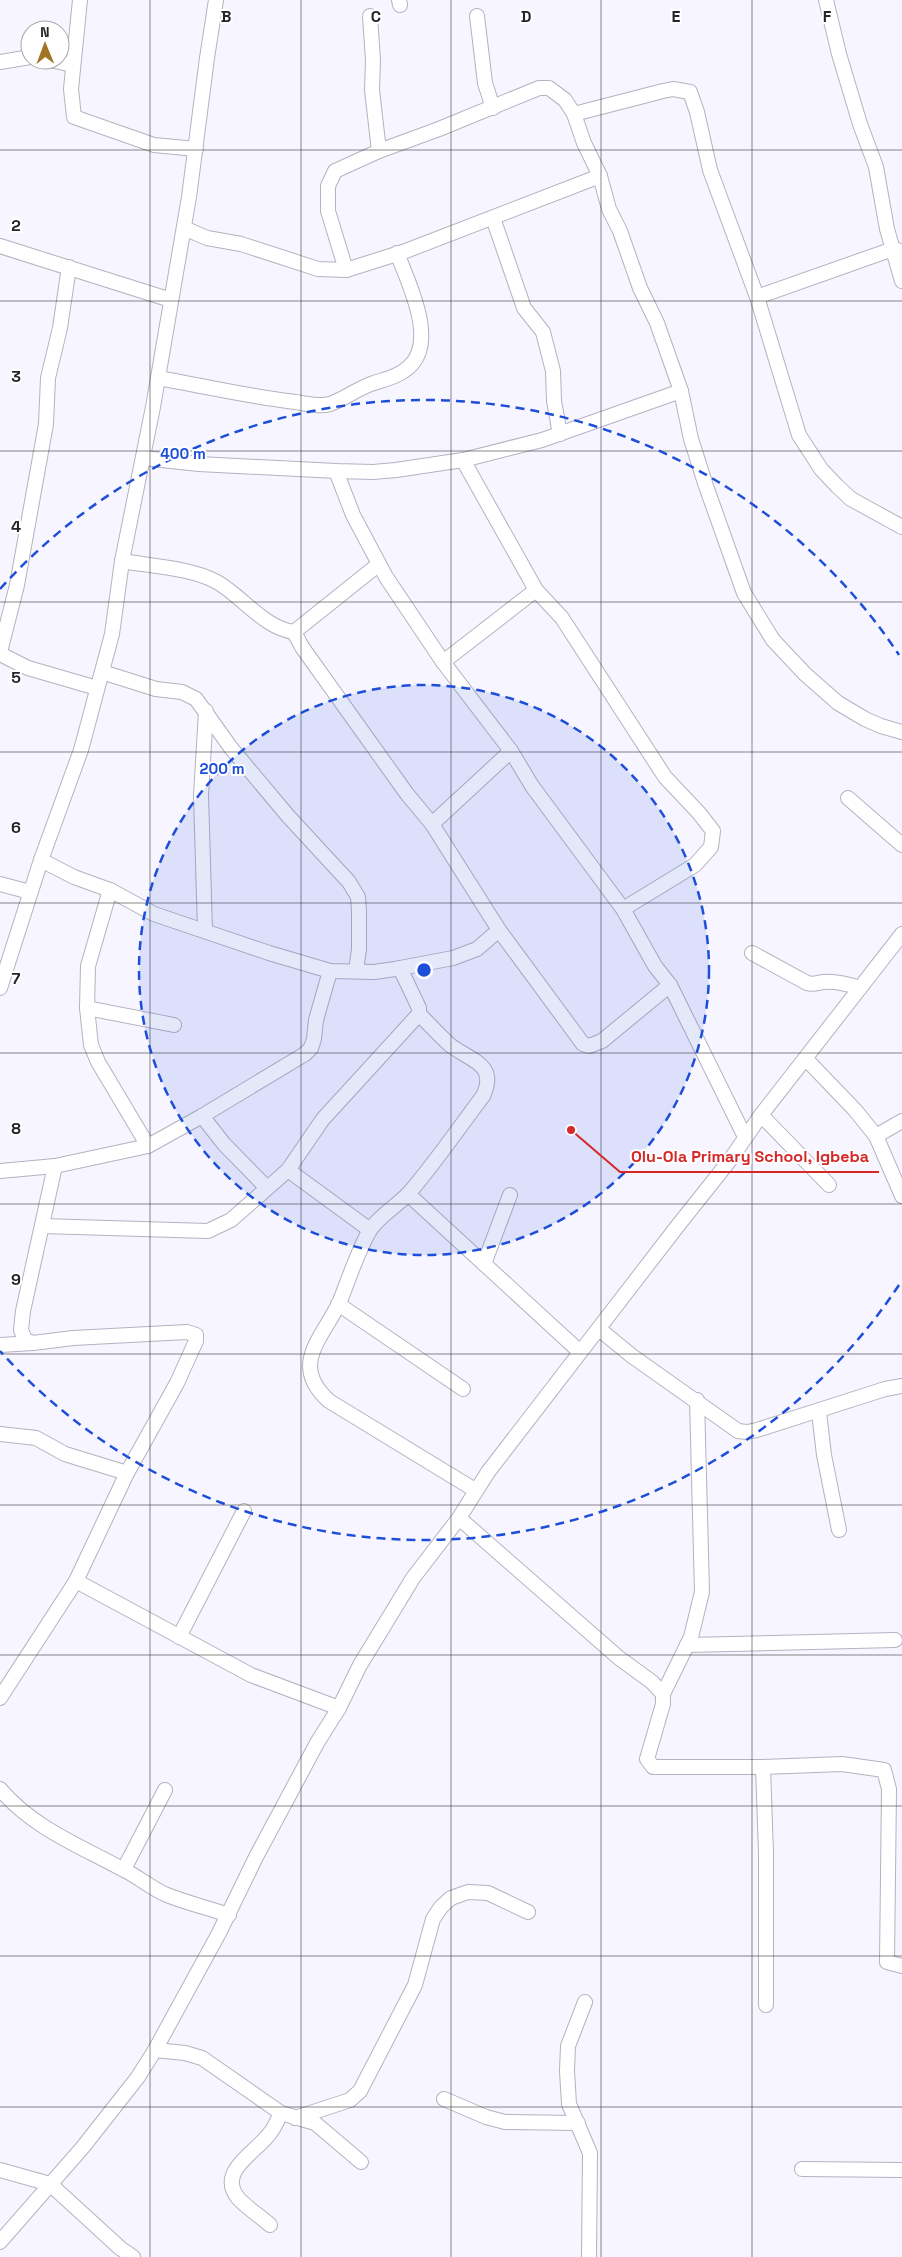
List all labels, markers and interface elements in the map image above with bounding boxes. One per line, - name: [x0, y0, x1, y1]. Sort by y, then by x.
- text: B: [221, 6, 231, 27]
- text: C: [371, 6, 381, 27]
- text: D: [521, 6, 531, 27]
- text: E: [672, 6, 681, 27]
- text: F: [823, 6, 832, 27]
- north arrow: [20, 20, 70, 70]
- text: N: [40, 23, 50, 41]
- text: 2: [11, 215, 21, 236]
- text: 3: [11, 366, 21, 387]
- text: 400 m: [160, 444, 206, 463]
- text: 4: [11, 516, 21, 537]
- text: 5: [11, 667, 21, 688]
- text: 200 m: [200, 759, 244, 778]
- text: 6: [11, 817, 21, 838]
- centre of rings: [415, 961, 433, 979]
- text: 7: [12, 968, 21, 989]
- text: 8: [11, 1118, 21, 1139]
- callout: Olu-Ola Primary School, Igbeba: [620, 1141, 879, 1172]
- text: Olu-Ola Primary School, Igbeba: [631, 1146, 869, 1167]
- text: 9: [11, 1269, 21, 1290]

